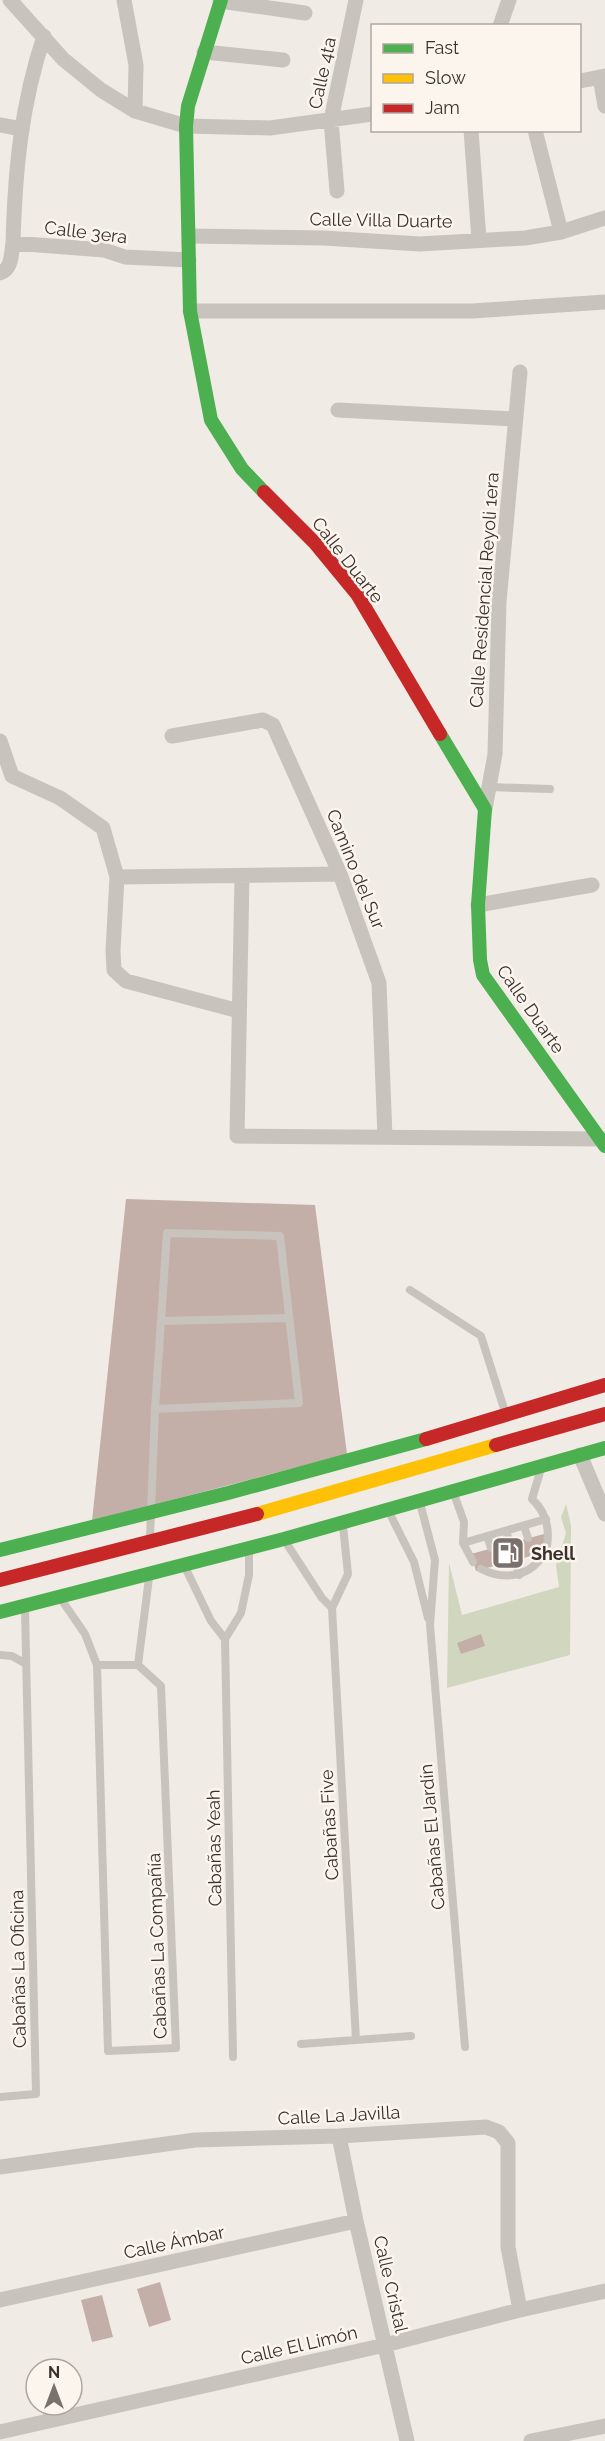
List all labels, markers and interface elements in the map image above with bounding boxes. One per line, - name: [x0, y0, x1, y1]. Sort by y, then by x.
- legend: [371, 24, 581, 132]
- street label: Calle 4ta: [304, 35, 340, 111]
- text: Fast: [425, 37, 459, 58]
- text: Slow: [425, 67, 466, 88]
- text: Jam: [425, 97, 460, 118]
- street label: Calle Villa Duarte: [309, 208, 453, 232]
- street label: Calle 3era: [43, 216, 129, 248]
- street label: Calle Residencial Reyoli 1era: [465, 471, 503, 709]
- street label: Calle Duarte: [308, 513, 388, 607]
- street label: Camino del Sur: [322, 806, 390, 932]
- street label: Calle Duarte: [493, 961, 569, 1058]
- fuel station icon: Shell: [490, 1535, 526, 1571]
- place label: Shell: [531, 1543, 575, 1564]
- street label: Cabañas El Jardín: [415, 1763, 449, 1911]
- street label: Cabañas Five: [316, 1769, 342, 1881]
- street label: Cabañas Yeah: [202, 1789, 226, 1907]
- street label: Cabañas La Compañía: [143, 1853, 171, 2039]
- street label: Cabañas La Oficina: [6, 1890, 30, 2048]
- street label: Calle La Javilla: [277, 2101, 401, 2129]
- street label: Calle Ámbar: [121, 2220, 227, 2263]
- street label: Calle Cristal: [370, 2233, 412, 2335]
- street label: Calle El Limón: [239, 2321, 359, 2369]
- north arrow: [24, 2357, 84, 2417]
- text: N: [48, 2363, 60, 2382]

